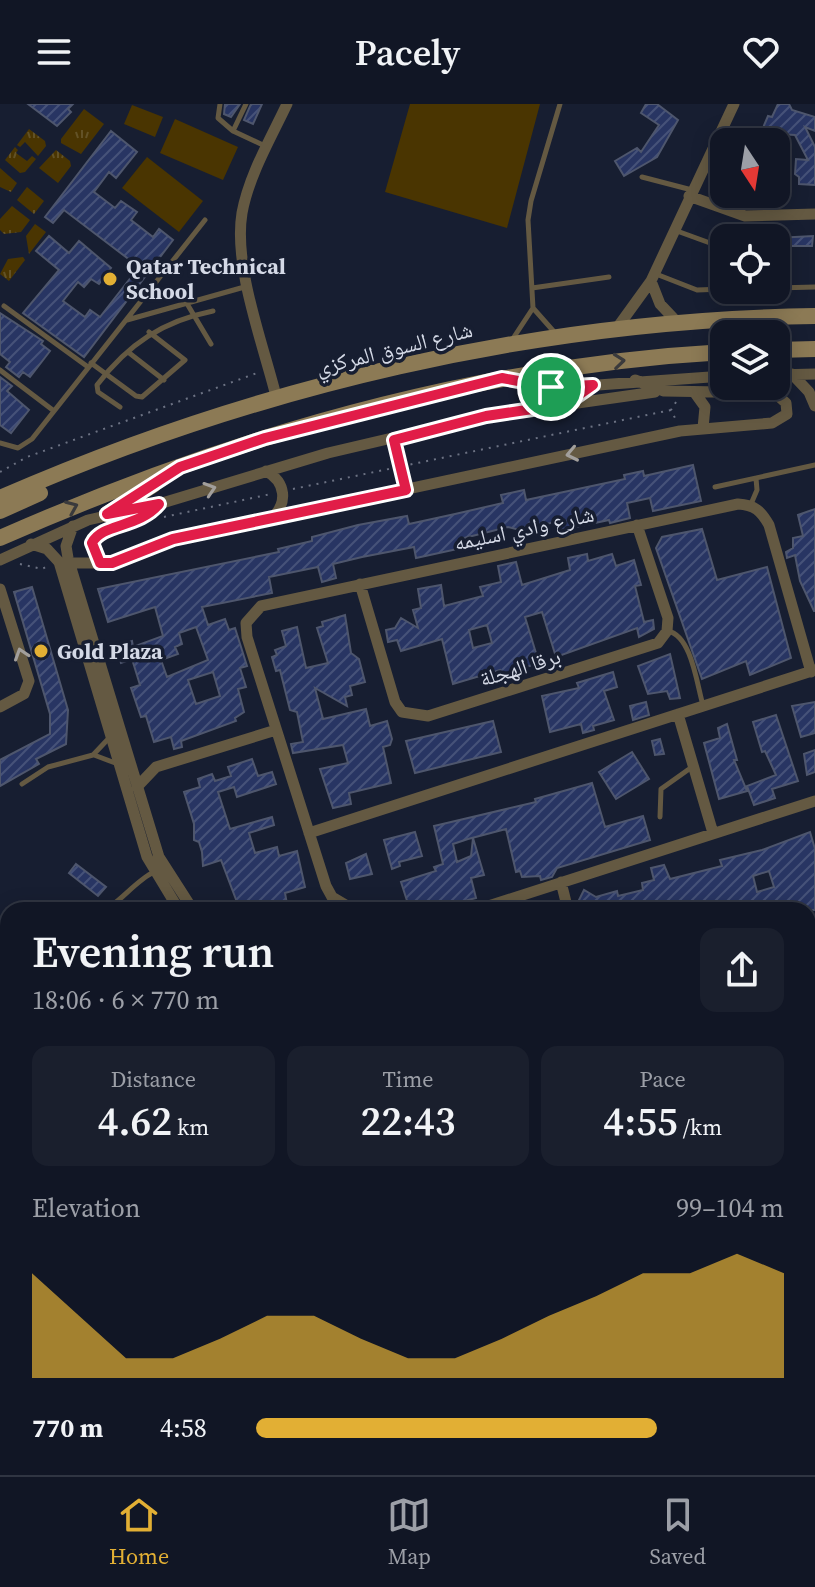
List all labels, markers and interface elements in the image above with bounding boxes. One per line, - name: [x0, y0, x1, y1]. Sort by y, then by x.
- text: Pacely: [355, 28, 460, 77]
- icon: menu: [32, 30, 76, 74]
- icon: heart: [739, 30, 783, 74]
- north arrow: [710, 128, 790, 208]
- map controls: [710, 128, 790, 400]
- button: locate: [710, 224, 790, 304]
- place label: Qatar Technical School: [126, 251, 286, 306]
- marker: Qatar Technical School: [101, 270, 119, 288]
- street label: شارع السوق المركزي: [312, 314, 476, 384]
- button: layers: [710, 320, 790, 400]
- pin: [517, 353, 585, 421]
- one-way arrow: [612, 353, 626, 370]
- icon: arrive: [529, 365, 573, 409]
- one-way arrow: [565, 445, 578, 462]
- one-way arrow: [203, 482, 216, 498]
- street label: شارع وادي اسليمه: [451, 499, 597, 560]
- one-way arrow: [63, 501, 78, 517]
- place label: Gold Plaza: [57, 636, 163, 666]
- street label: برقا الهجلة: [476, 641, 564, 693]
- marker: Gold Plaza: [32, 642, 50, 660]
- one-way arrow: [14, 648, 30, 662]
- text: Evening run: [32, 921, 274, 982]
- button: share: [700, 928, 784, 1012]
- text: 18:06 · 6 × 770 m: [32, 982, 219, 1018]
- text: Distance: [111, 1064, 196, 1094]
- text: Time: [383, 1064, 433, 1094]
- text: Pace: [640, 1064, 686, 1094]
- text: 4.62: [98, 1094, 172, 1148]
- text: 22:43: [360, 1094, 456, 1148]
- text: 4:55: [603, 1094, 678, 1148]
- text: km: [172, 1112, 209, 1142]
- text: /km: [678, 1112, 722, 1142]
- text: Elevation: [32, 1190, 141, 1226]
- text: 99–104 m: [676, 1190, 784, 1226]
- text: 770 m: [32, 1410, 103, 1446]
- text: 4:58: [160, 1410, 207, 1446]
- tab: Home: [109, 1493, 169, 1571]
- tab: Map: [387, 1493, 431, 1571]
- tab: Saved: [650, 1493, 706, 1571]

